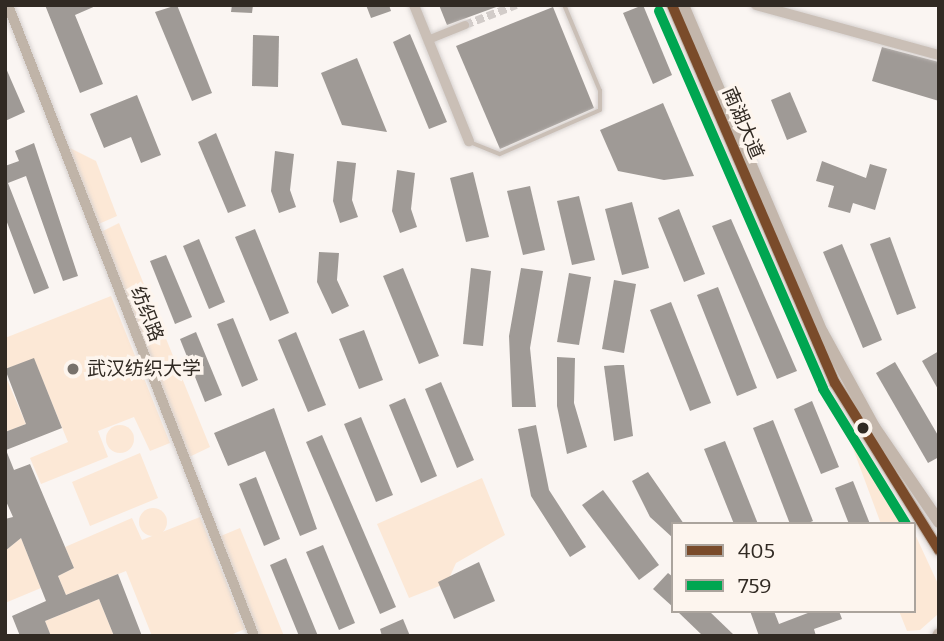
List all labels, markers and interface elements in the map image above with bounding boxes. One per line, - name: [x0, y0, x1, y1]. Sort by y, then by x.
- street label: 南湖大道: [718, 84, 768, 162]
- street label: 纺织路: [126, 283, 168, 345]
- place label: 武汉纺织大学: [87, 358, 201, 380]
- marker: 武汉纺织大学: [65, 361, 81, 377]
- unlabelled marker: [856, 421, 870, 435]
- legend: [671, 522, 916, 613]
- text: 405: [738, 538, 775, 564]
- text: 759: [738, 573, 772, 599]

